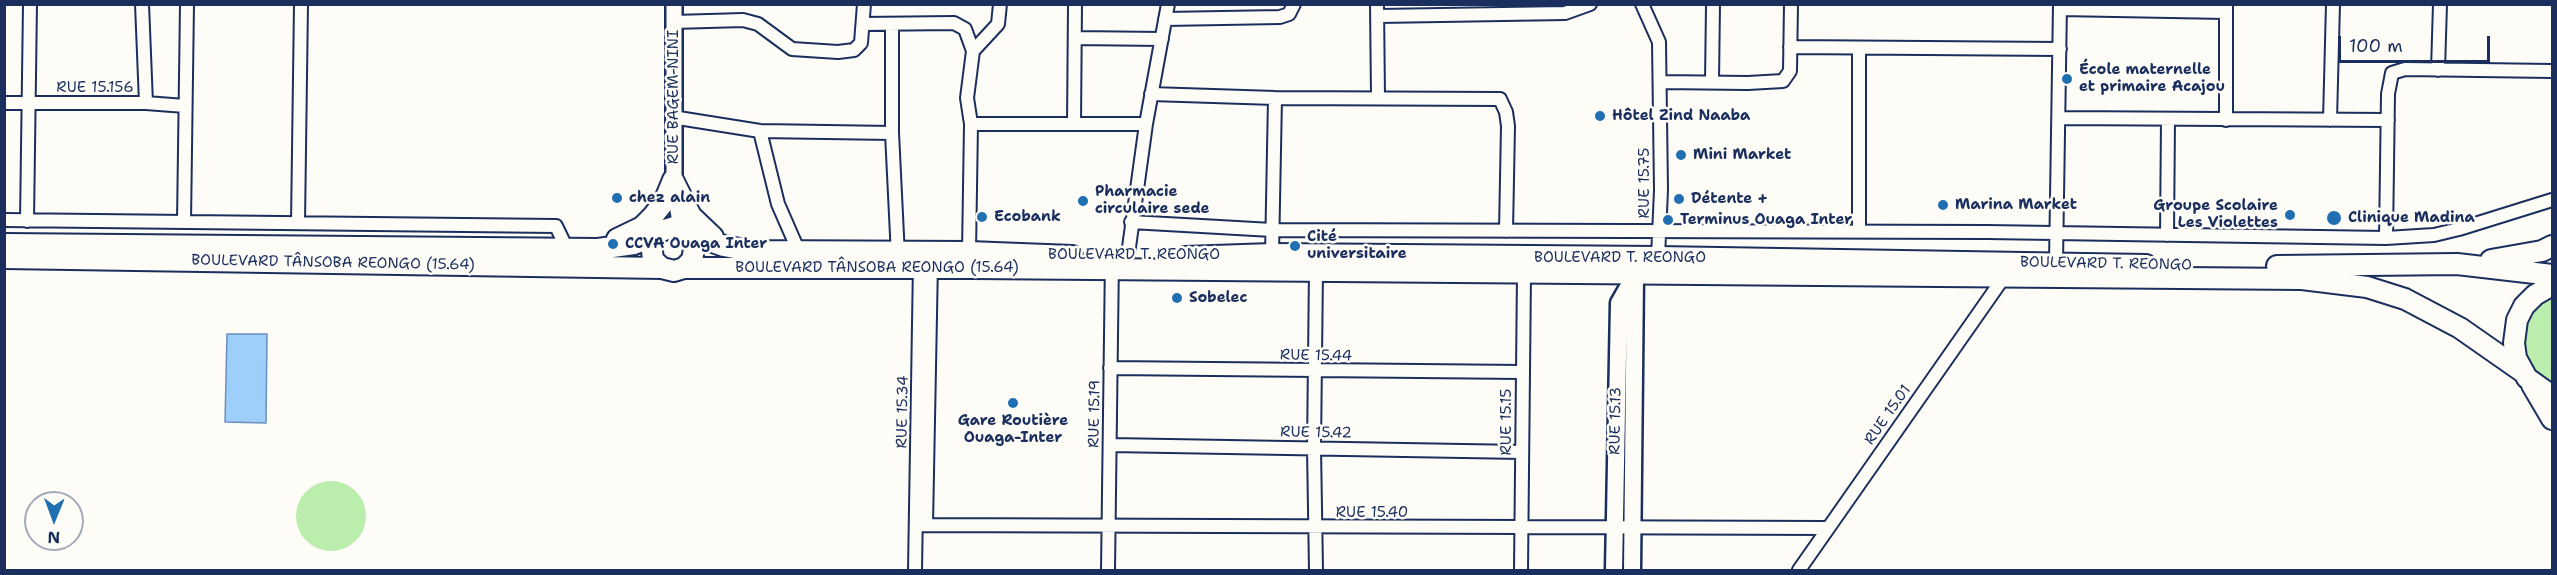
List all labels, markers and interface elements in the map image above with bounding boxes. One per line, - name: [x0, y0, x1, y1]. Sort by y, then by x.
- scale bar: [2341, 24, 2492, 62]
- street label: RUE BAGEM-NINI: [665, 30, 683, 164]
- text: 100 m: [2349, 34, 2403, 58]
- place label: École maternelle et primaire Acajou: [2079, 61, 2225, 96]
- marker: École maternelle et primaire Acajou: [2060, 72, 2074, 86]
- street label: RUE 15.156: [56, 79, 134, 97]
- place label: Hôtel Zind Naaba: [1612, 107, 1750, 125]
- marker: Hôtel Zind Naaba: [1593, 109, 1607, 123]
- place label: Mini Market: [1693, 146, 1791, 164]
- street label: RUE 15.75: [1636, 148, 1654, 218]
- marker: Mini Market: [1674, 148, 1688, 162]
- place label: Pharmacie circulaire sede: [1095, 183, 1210, 218]
- place label: chez alain: [629, 189, 710, 207]
- place label: Détente +: [1691, 190, 1768, 208]
- marker: chez alain: [610, 191, 624, 205]
- marker: Détente +: [1672, 192, 1686, 206]
- marker: Pharmacie circulaire sede: [1076, 194, 1090, 208]
- place label: Marina Market: [1955, 196, 2077, 214]
- place label: Groupe Scolaire Les Violettes: [2153, 197, 2278, 232]
- marker: Marina Market: [1936, 198, 1950, 212]
- place label: Ecobank: [994, 208, 1061, 226]
- marker: Groupe Scolaire Les Violettes: [2283, 208, 2297, 222]
- marker: Clinique Madina: [2325, 209, 2343, 227]
- place label: Clinique Madina: [2348, 209, 2475, 227]
- marker: Ecobank: [975, 210, 989, 224]
- place label: Terminus Ouaga Inter: [1680, 211, 1852, 229]
- marker: Terminus Ouaga Inter: [1661, 213, 1675, 227]
- place label: Cité universitaire: [1307, 228, 1407, 263]
- place label: CCVA Ouaga Inter: [625, 235, 767, 253]
- marker: CCVA Ouaga Inter: [606, 237, 620, 251]
- marker: Cité universitaire: [1288, 239, 1302, 253]
- street label: BOULEVARD T. REONGO: [1048, 246, 1220, 264]
- street label: BOULEVARD T. REONGO: [1534, 249, 1706, 267]
- street label: BOULEVARD TÂNSOBA REONGO (15.64): [191, 252, 475, 274]
- street label: BOULEVARD T. REONGO: [2020, 254, 2192, 274]
- street label: BOULEVARD TÂNSOBA REONGO (15.64): [735, 259, 1019, 277]
- place label: Sobelec: [1189, 289, 1248, 307]
- marker: Sobelec: [1170, 291, 1184, 305]
- street label: RUE 15.44: [1280, 346, 1352, 366]
- street label: RUE 15.34: [893, 375, 913, 449]
- street label: RUE 15.19: [1085, 380, 1105, 448]
- street label: RUE 15.01: [1861, 382, 1915, 448]
- street label: RUE 15.13: [1606, 387, 1626, 455]
- street label: RUE 15.15: [1498, 388, 1516, 456]
- marker: Gare Routière Ouaga-Inter: [1006, 396, 1020, 410]
- place label: Gare Routière Ouaga-Inter: [958, 412, 1068, 447]
- street label: RUE 15.42: [1280, 423, 1352, 443]
- north arrow: [24, 491, 84, 551]
- street label: RUE 15.40: [1336, 504, 1408, 522]
- text: N: [47, 527, 60, 548]

